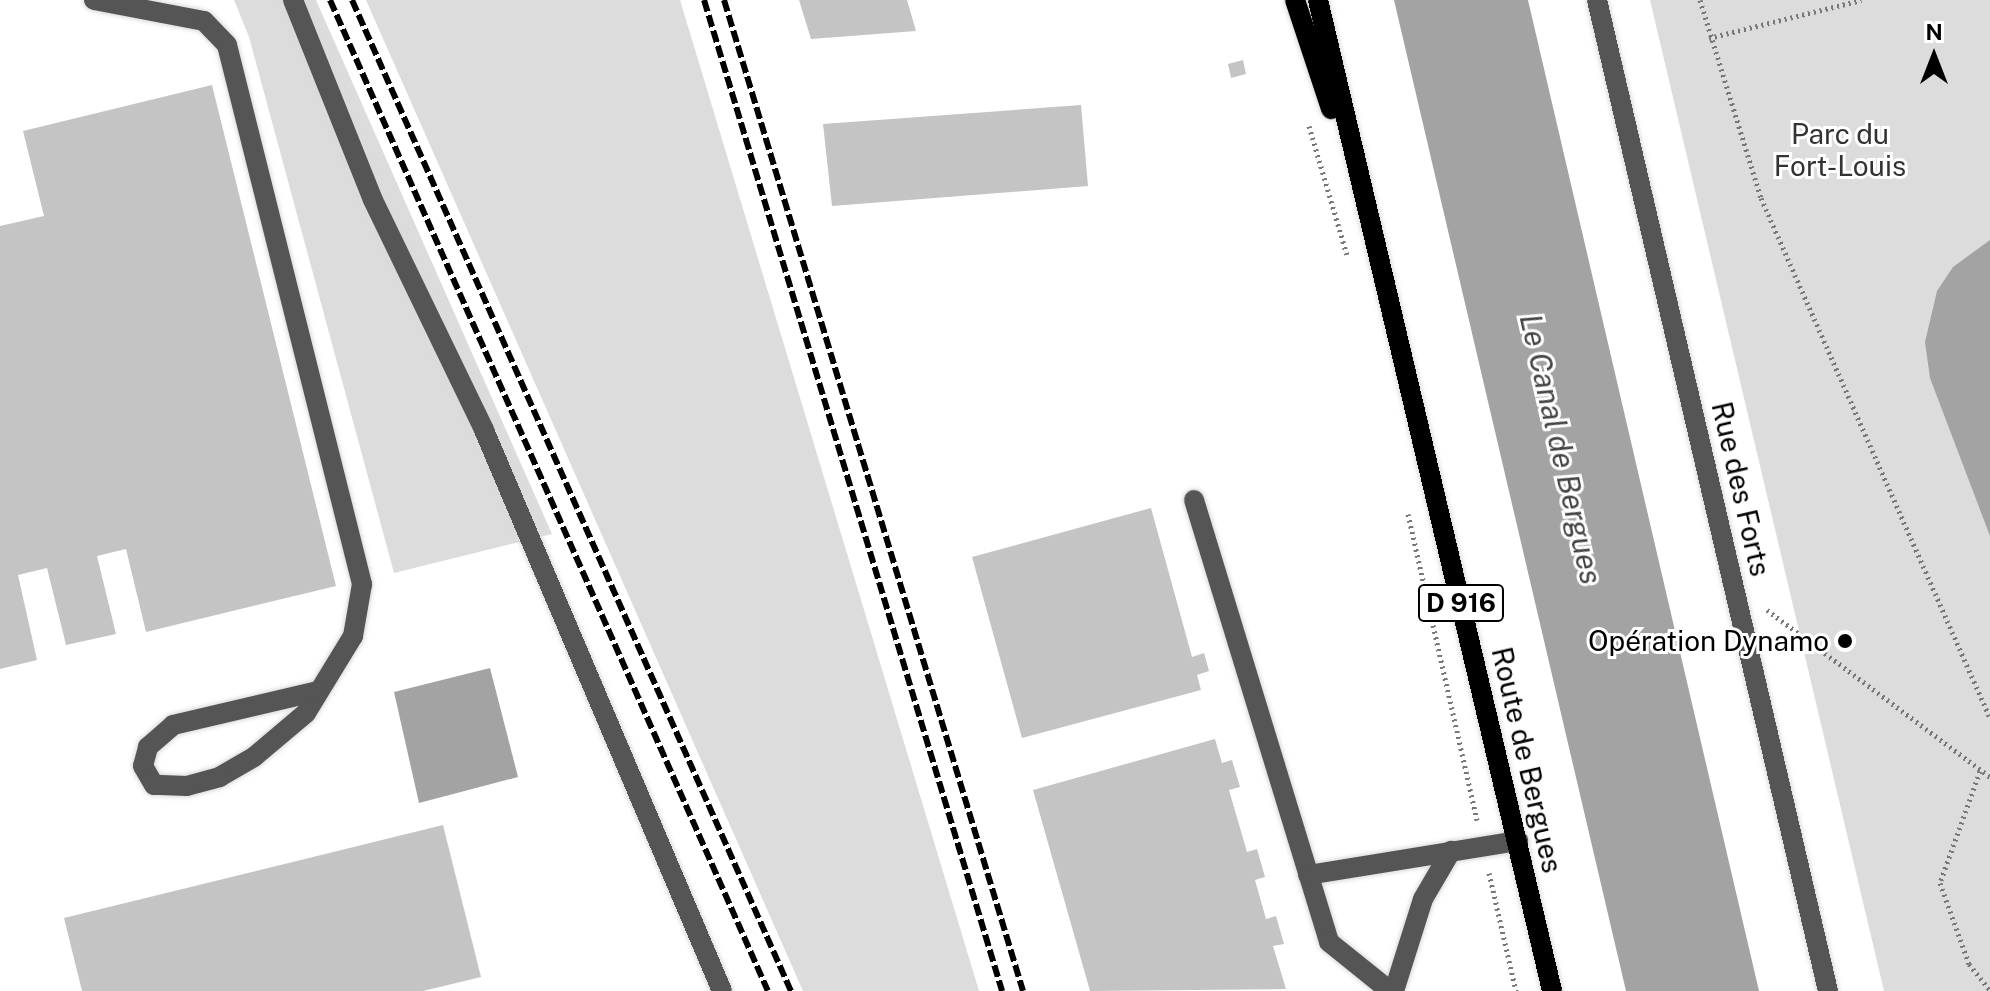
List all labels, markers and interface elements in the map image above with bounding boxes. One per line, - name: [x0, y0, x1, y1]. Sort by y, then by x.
- north arrow: [1894, 16, 1974, 96]
- text: N: [1925, 19, 1943, 45]
- park label: Parc du Fort-Louis: [1774, 117, 1906, 183]
- water label: Le Canal de Bergues: [1512, 310, 1610, 588]
- street label: Rue des Forts: [1705, 398, 1777, 580]
- road number: D 916: [1417, 581, 1505, 625]
- place label: Opération Dynamo: [1588, 624, 1829, 658]
- marker: Opération Dynamo: [1836, 632, 1854, 650]
- street label: Route de Bergues: [1485, 643, 1569, 877]

